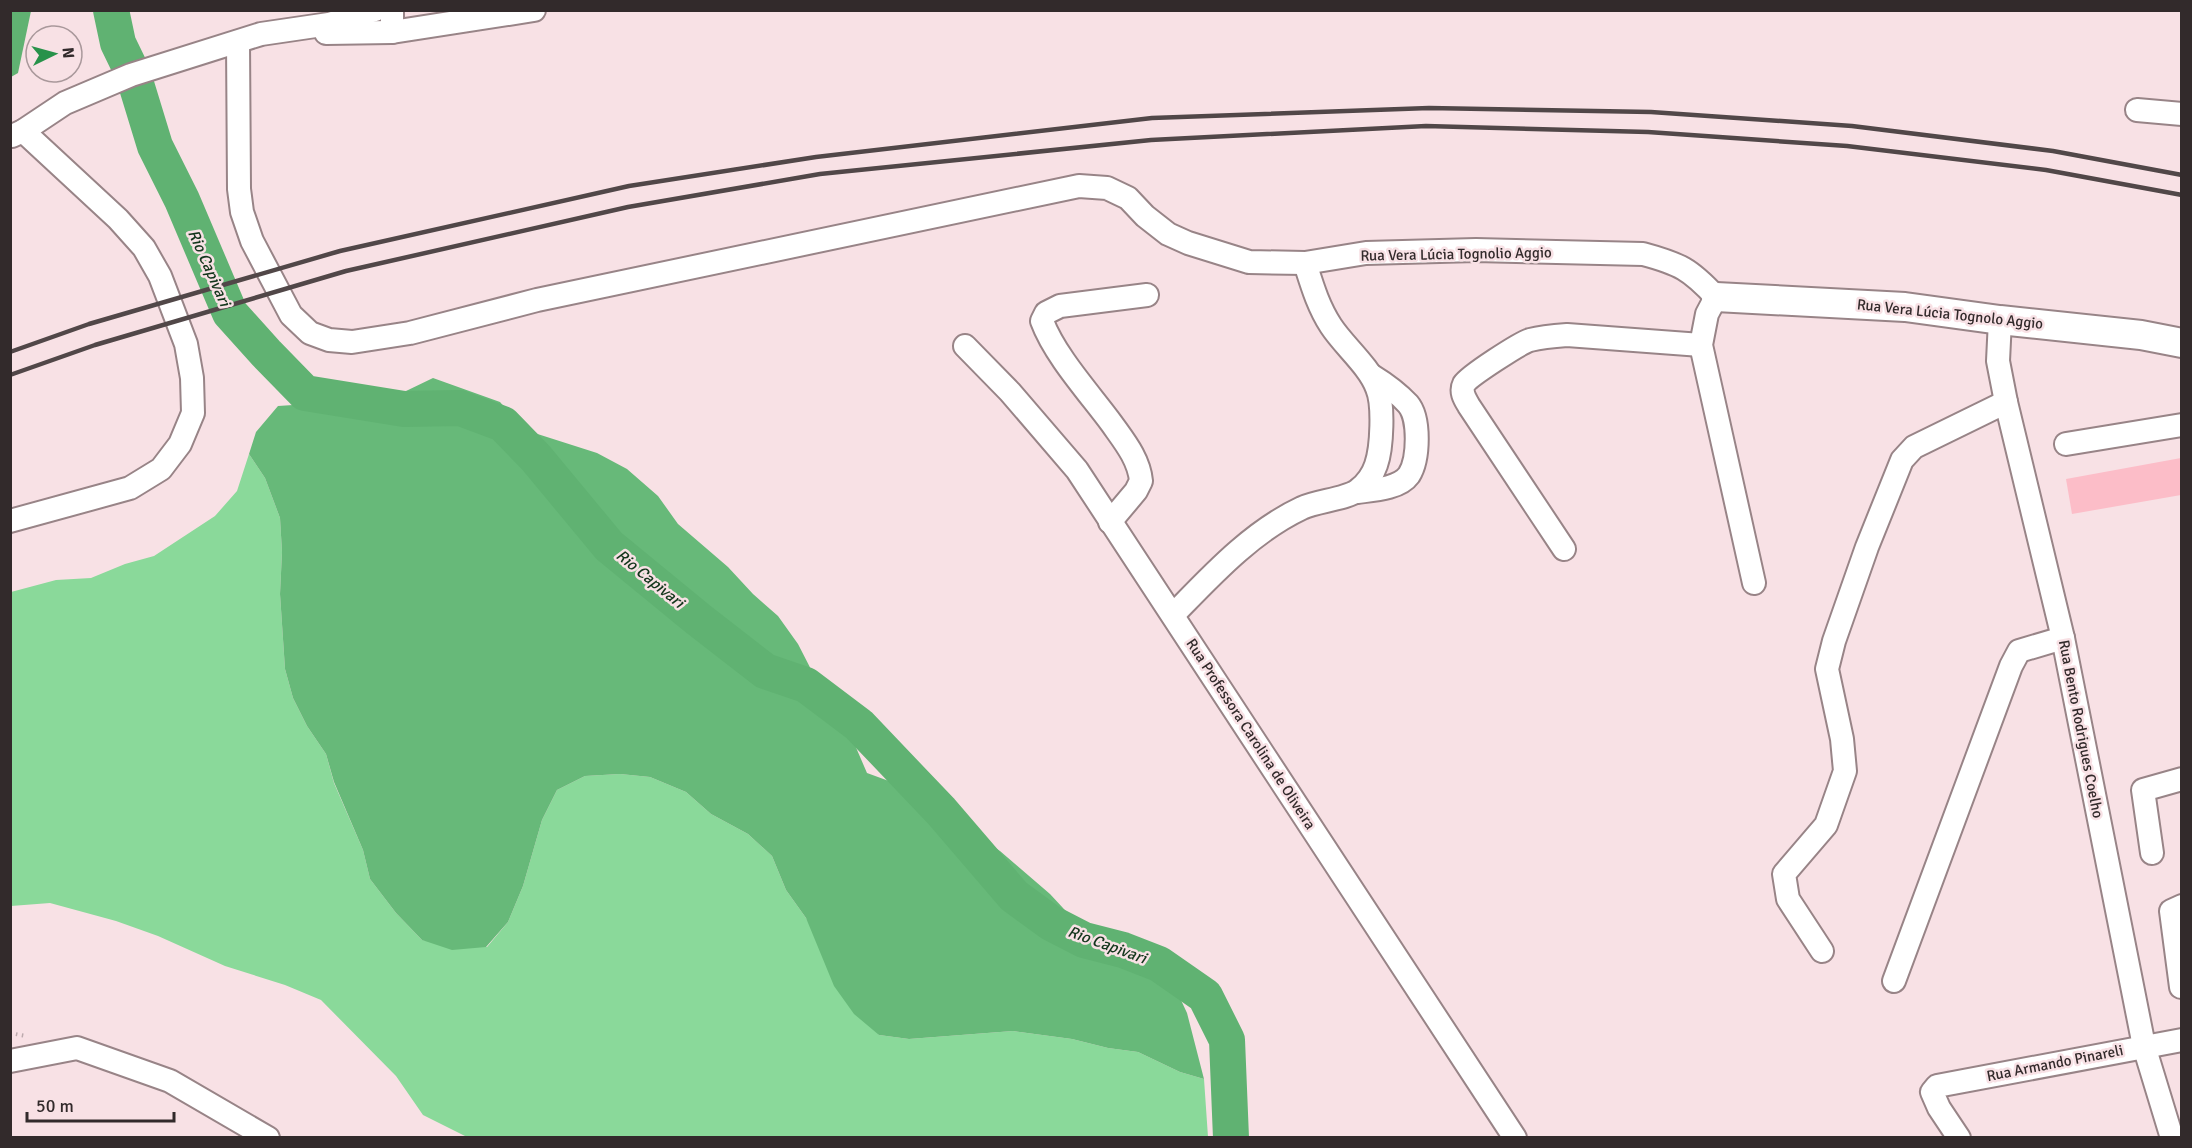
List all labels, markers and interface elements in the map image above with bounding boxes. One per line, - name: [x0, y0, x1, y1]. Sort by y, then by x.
- north arrow: [24, 24, 84, 84]
- text: N: [57, 46, 78, 59]
- water label: Rio Capivari: [183, 226, 235, 311]
- street label: Rua Vera Lúcia Tognolio Aggio: [1360, 243, 1552, 265]
- street label: Rua Vera Lúcia Tognolo Aggio: [1856, 295, 2044, 333]
- water label: Rio Capivari: [612, 545, 689, 614]
- street label: Rua Professora Carolina de Oliveira: [1183, 635, 1319, 833]
- street label: Rua Bento Rodrigues Coelho: [2055, 638, 2107, 820]
- water label: Rio Capivari: [1065, 922, 1150, 969]
- street label: Rua Armando Pinareli: [1985, 1041, 2125, 1085]
- scale bar: [27, 1085, 174, 1123]
- text: 50 m: [36, 1095, 74, 1117]

